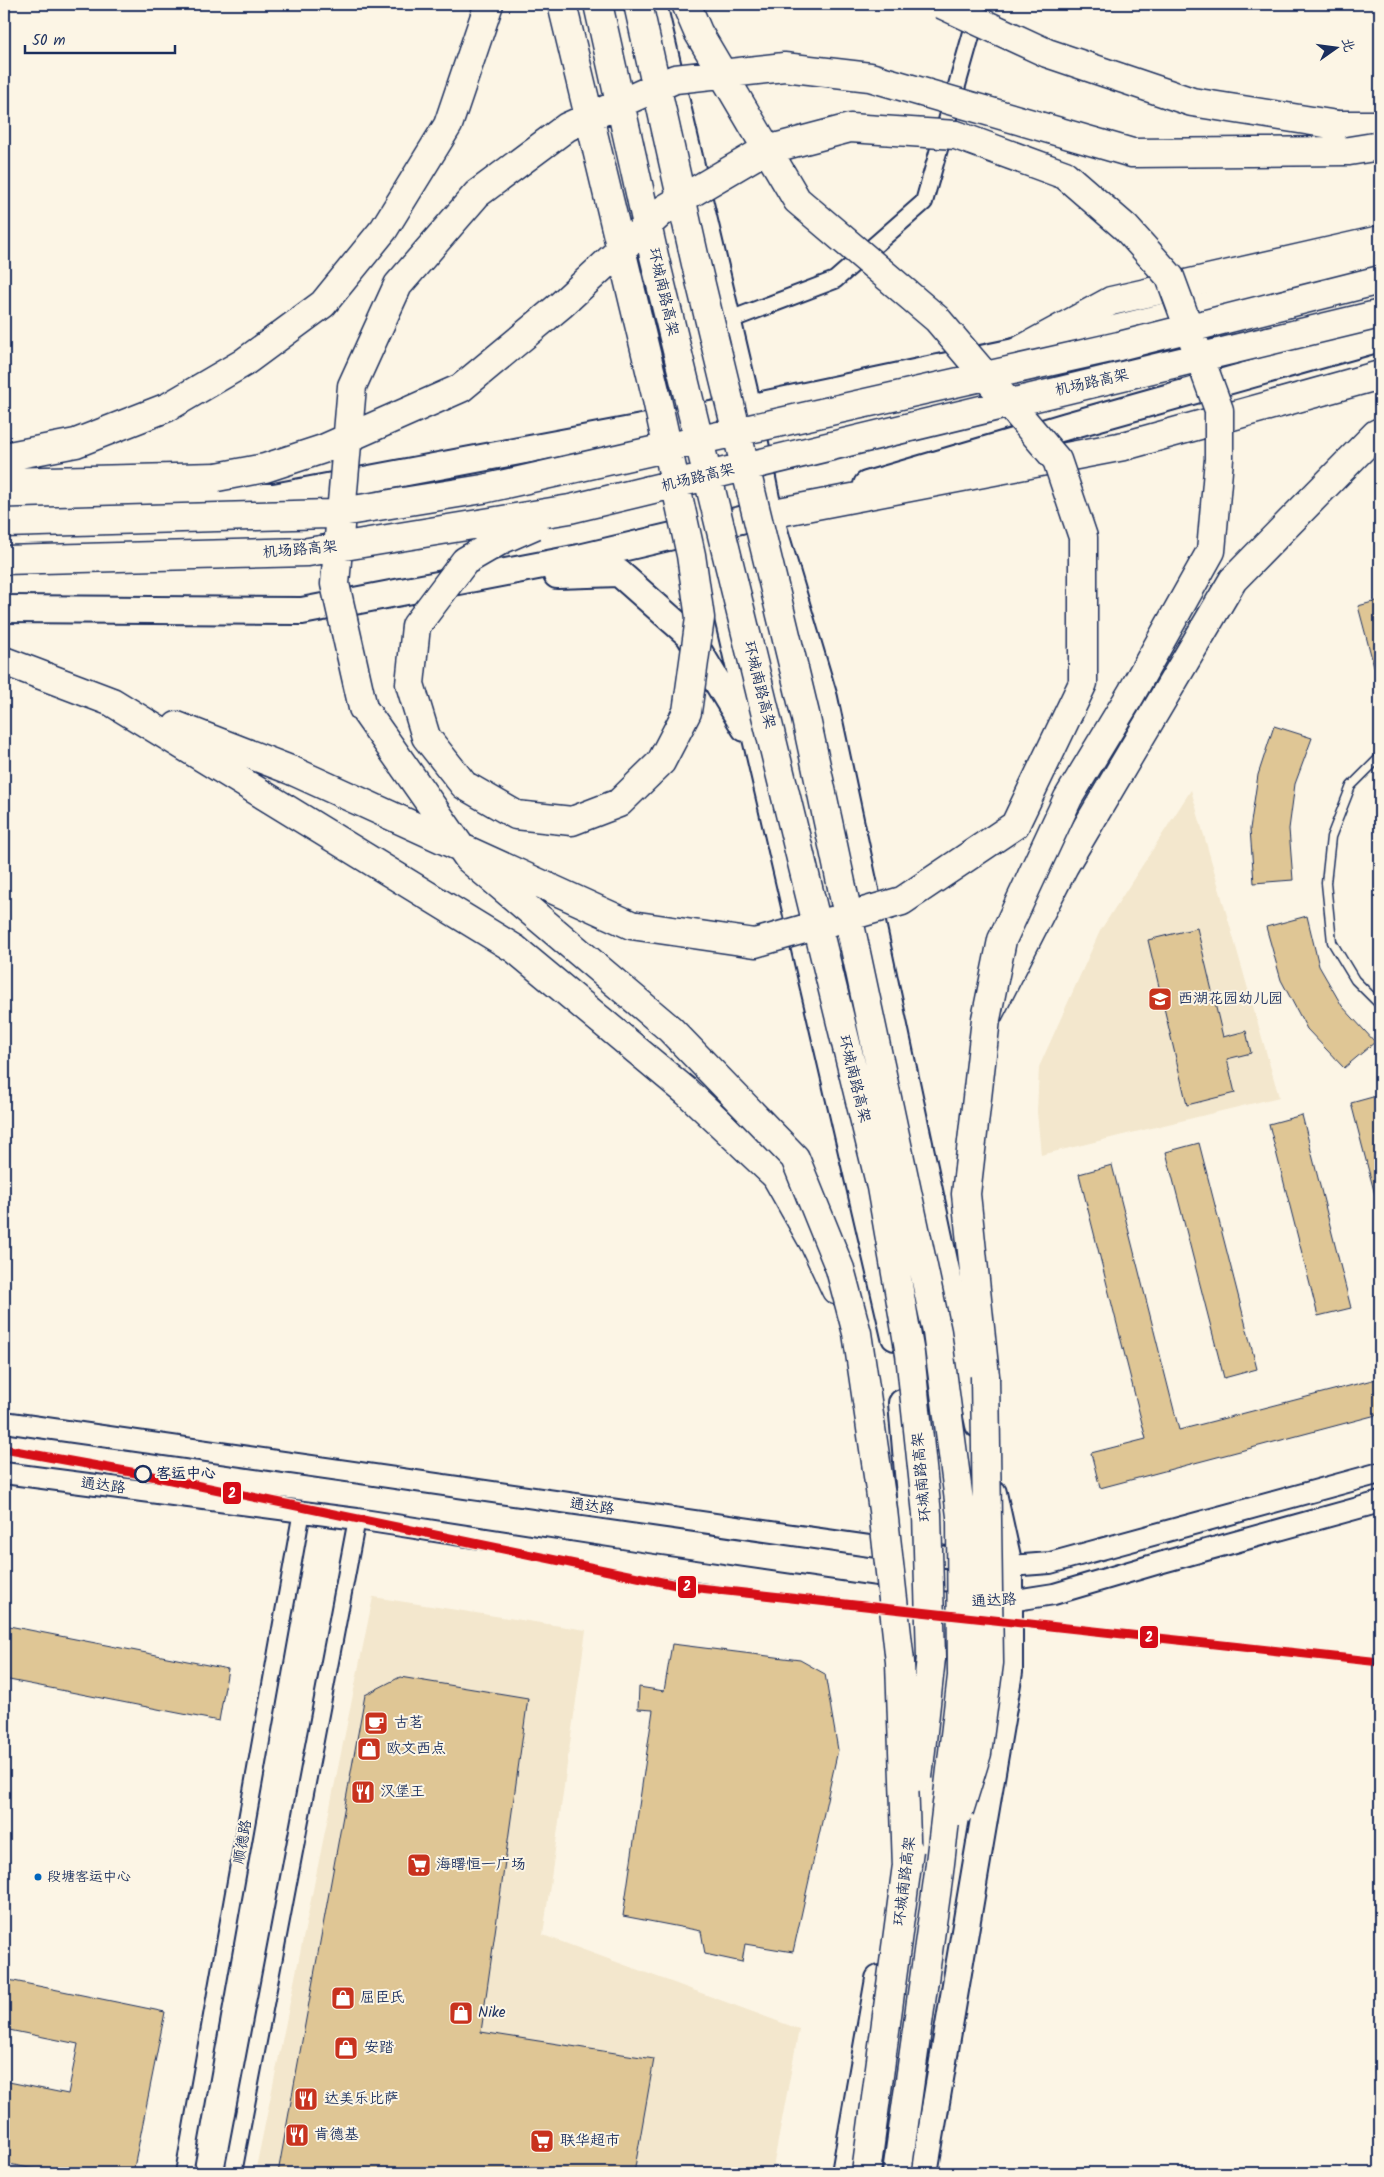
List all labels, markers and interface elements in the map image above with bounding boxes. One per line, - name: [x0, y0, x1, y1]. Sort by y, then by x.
- scale bar: [25, 22, 175, 54]
- north arrow: [1312, 22, 1362, 72]
- text: 50 m: [32, 29, 66, 53]
- text: 北: [1335, 36, 1360, 55]
- street label: 环城南路高架: [641, 245, 685, 339]
- street label: 机场路高架: [1053, 363, 1131, 403]
- street label: 机场路高架: [659, 457, 737, 499]
- street label: 机场路高架: [262, 535, 338, 565]
- street label: 环城南路高架: [736, 638, 782, 732]
- school or university icon: 西湖花园幼儿园: [1147, 986, 1173, 1012]
- place label: 西湖花园幼儿园: [1178, 987, 1283, 1011]
- street label: 环城南路高架: [831, 1032, 877, 1126]
- street label: 环城南路高架: [906, 1431, 938, 1523]
- place label: 客运中心: [156, 1462, 216, 1486]
- marker: 客运中心: [134, 1465, 152, 1483]
- street label: 通达路: [79, 1471, 127, 1501]
- line badge: 2: [222, 1481, 242, 1505]
- text: 2: [228, 1483, 236, 1505]
- street label: 通达路: [568, 1492, 616, 1522]
- line badge: 2: [677, 1575, 697, 1599]
- text: 2: [683, 1576, 691, 1598]
- street label: 通达路: [971, 1588, 1017, 1614]
- line badge: 2: [1139, 1625, 1159, 1649]
- text: 2: [1145, 1627, 1153, 1649]
- cafe icon: 古茗: [363, 1710, 389, 1736]
- place label: 古茗: [394, 1711, 424, 1735]
- shop icon: 欧文西点: [356, 1736, 382, 1762]
- place label: 欧文西点: [386, 1737, 446, 1761]
- restaurant icon: 汉堡王: [350, 1779, 376, 1805]
- place label: 汉堡王: [380, 1780, 425, 1804]
- street label: 顺德路: [227, 1818, 259, 1866]
- street label: 环城南路高架: [888, 1835, 922, 1927]
- supermarket icon: 海曙恒一广场: [406, 1852, 432, 1878]
- place label: 海曙恒一广场: [436, 1853, 526, 1877]
- place label: 段塘客运中心: [47, 1866, 131, 1888]
- marker: 段塘客运中心: [33, 1872, 43, 1882]
- shop icon: 屈臣氏: [330, 1985, 356, 2011]
- place label: 屈臣氏: [360, 1986, 405, 2010]
- shop icon: Nike: [448, 2000, 474, 2026]
- place label: Nike: [478, 2001, 506, 2025]
- shop icon: 安踏: [333, 2035, 359, 2061]
- place label: 安踏: [364, 2036, 394, 2060]
- restaurant icon: 达美乐比萨: [293, 2086, 319, 2112]
- place label: 达美乐比萨: [324, 2087, 399, 2111]
- restaurant icon: 肯德基: [284, 2122, 310, 2148]
- place label: 肯德基: [314, 2123, 359, 2147]
- supermarket icon: 联华超市: [529, 2128, 555, 2154]
- place label: 联华超市: [560, 2129, 620, 2153]

